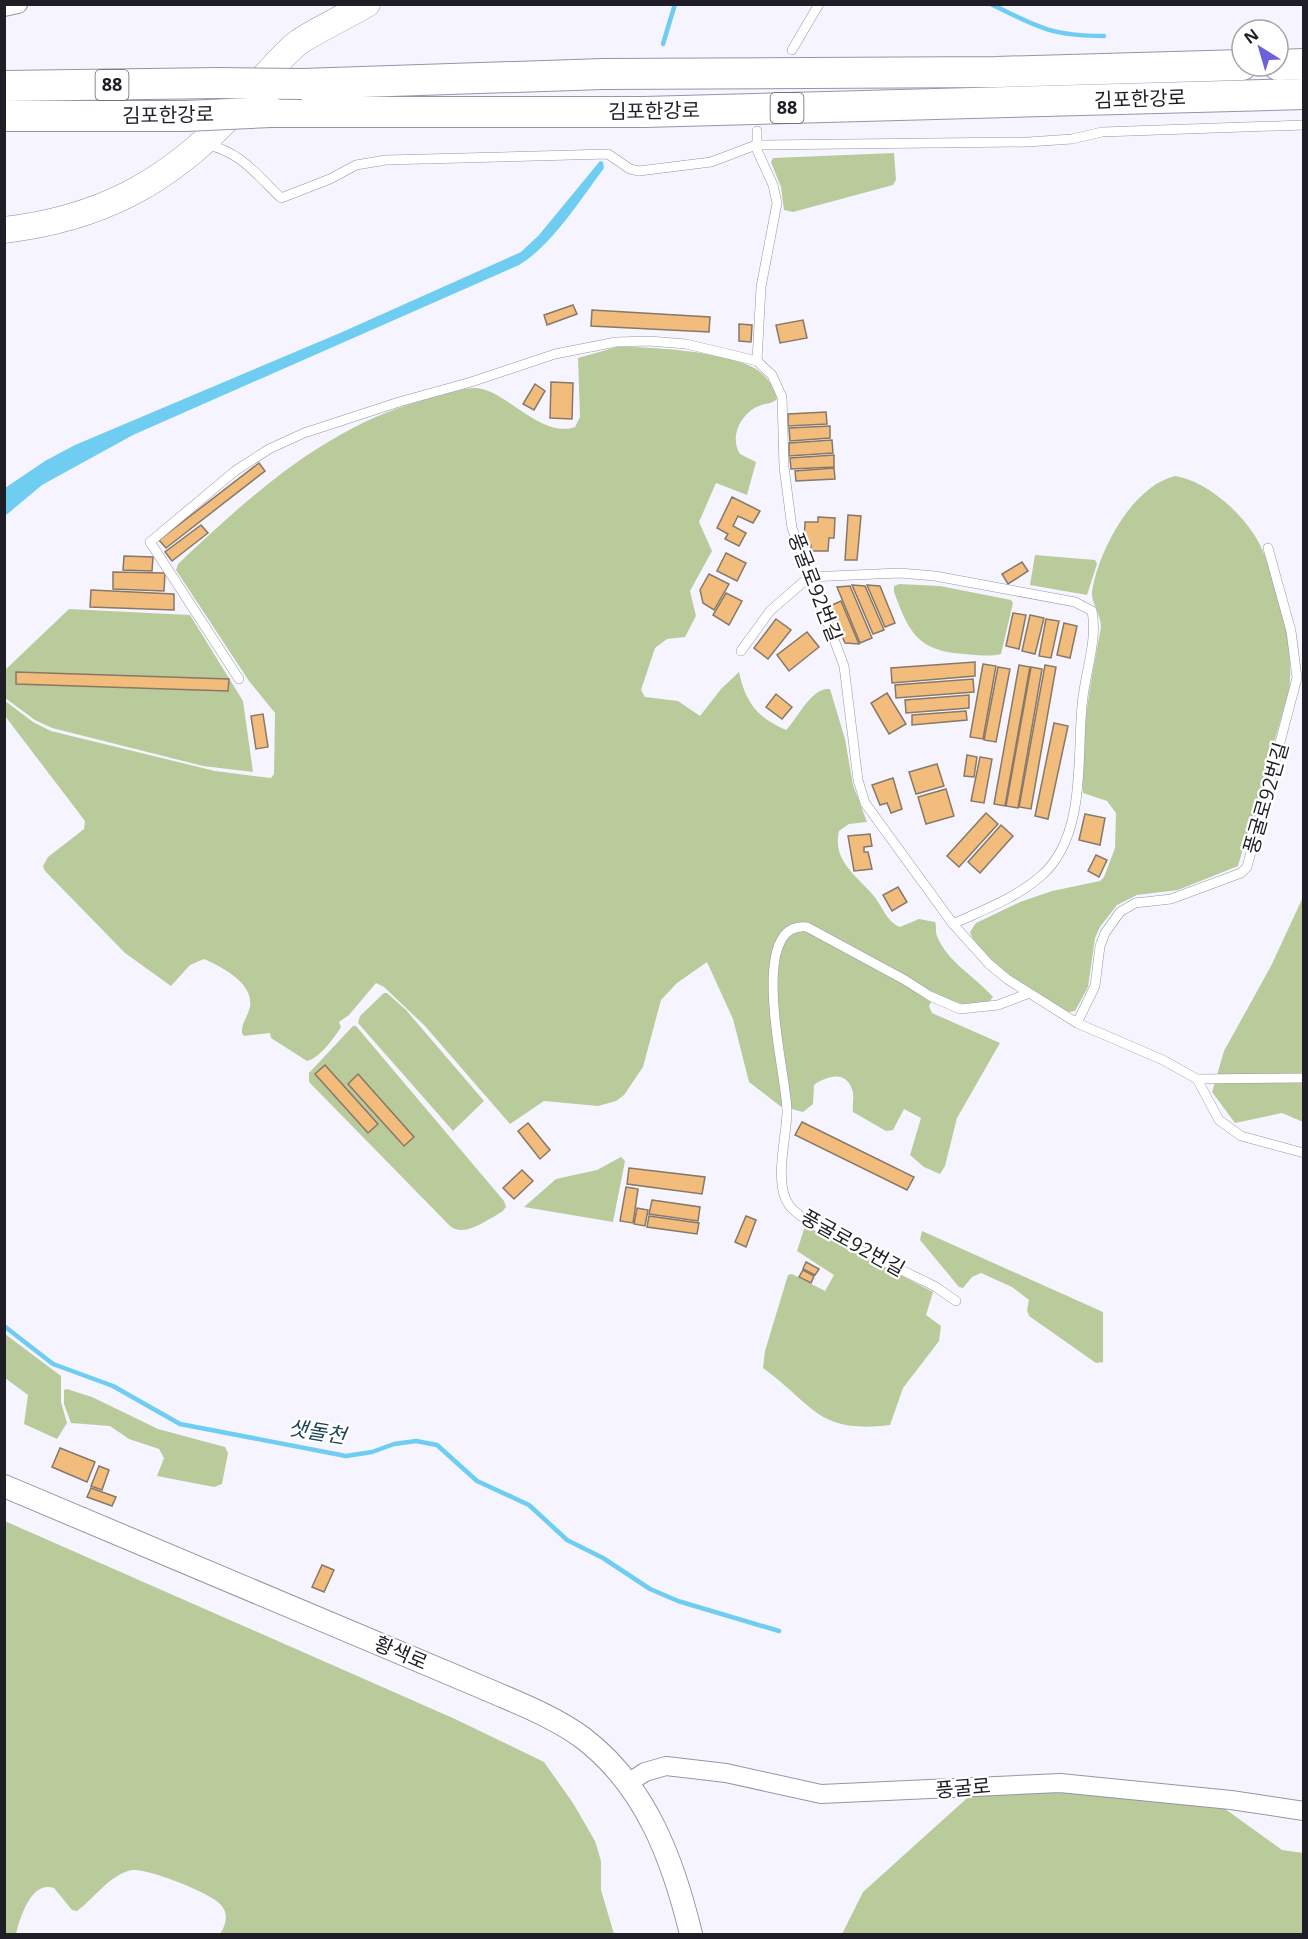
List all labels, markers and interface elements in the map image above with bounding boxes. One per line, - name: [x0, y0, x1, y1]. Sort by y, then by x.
- north arrow: [1230, 18, 1290, 78]
- text: N: [1239, 23, 1263, 49]
- road number: 88: [96, 70, 128, 100]
- street label: 김포한강로: [1094, 83, 1186, 114]
- road number: 88: [770, 93, 804, 123]
- street label: 김포한강로: [608, 96, 700, 125]
- street label: 김포한강로: [122, 100, 214, 129]
- street label: 풍굴로92번길: [782, 528, 849, 645]
- street label: 풍굴로92번길: [1237, 739, 1294, 857]
- street label: 풍굴로92번길: [796, 1203, 910, 1282]
- water label: 샛돌천: [286, 1413, 351, 1450]
- street label: 황색로: [371, 1629, 432, 1676]
- street label: 풍굴로: [934, 1772, 992, 1803]

